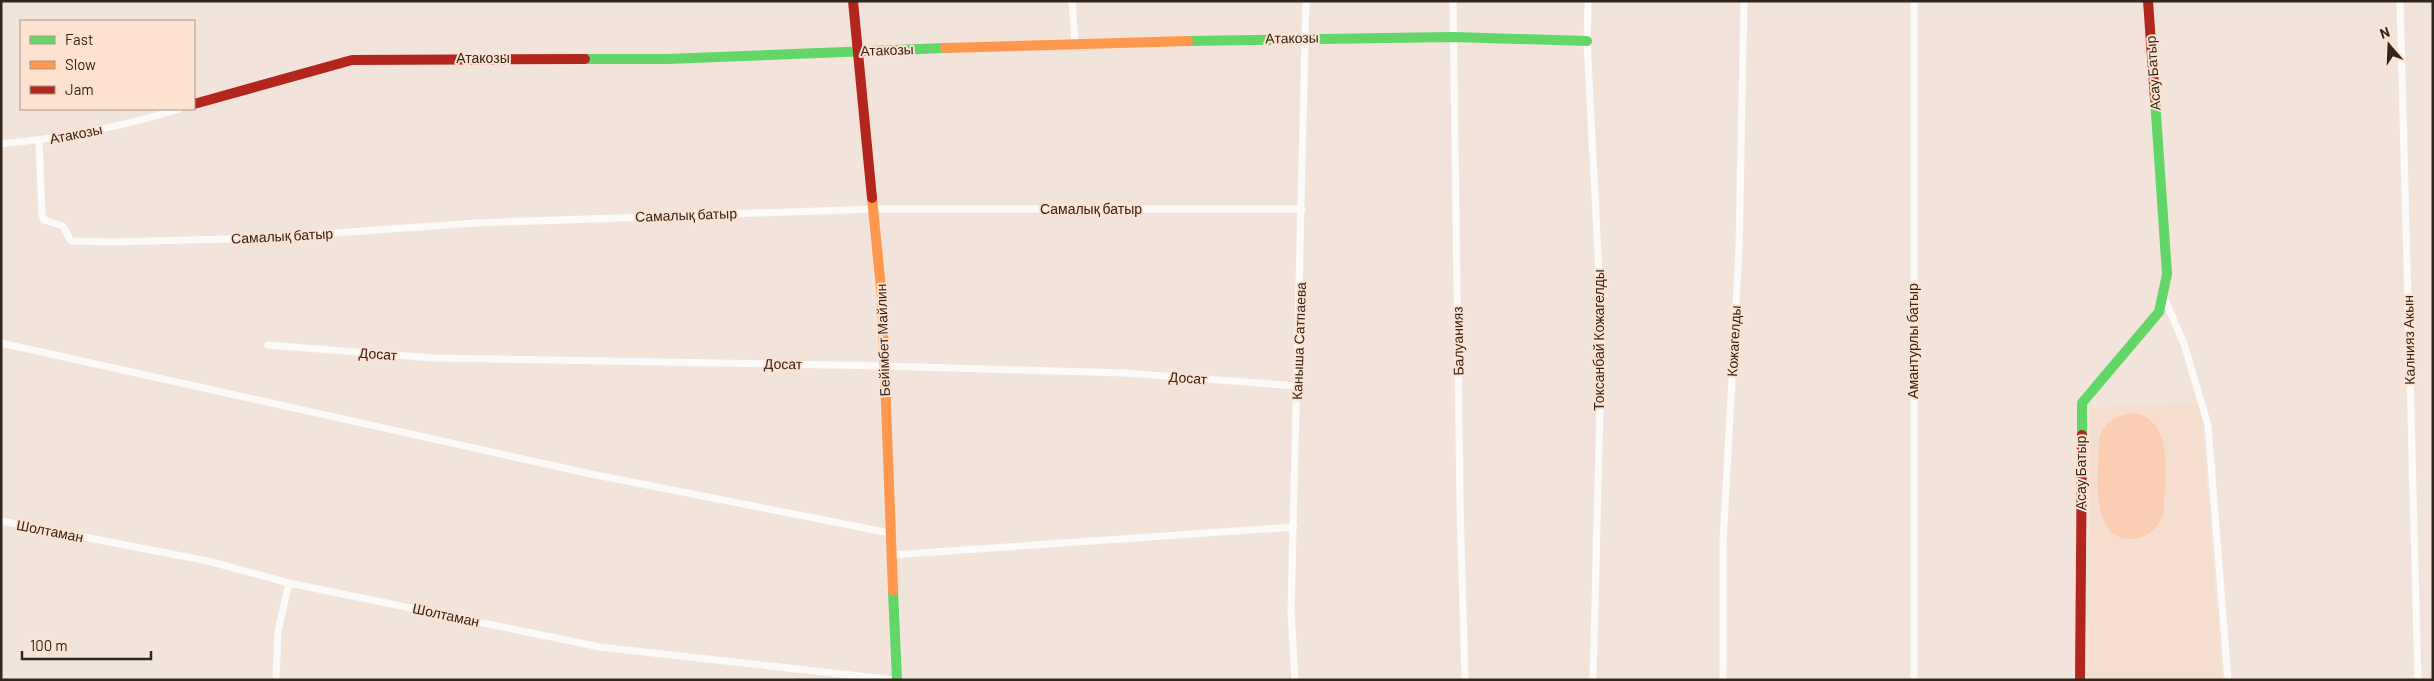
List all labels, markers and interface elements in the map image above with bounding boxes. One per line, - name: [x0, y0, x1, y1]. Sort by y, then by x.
- legend: [20, 20, 195, 110]
- north arrow: [2364, 20, 2414, 70]
- text: N: [2377, 23, 2392, 42]
- street label: Атакозы: [1265, 29, 1319, 46]
- text: Fast: [65, 30, 93, 48]
- street label: Асау Батыр: [2141, 35, 2164, 111]
- street label: Атакозы: [860, 40, 914, 59]
- street label: Атакозы: [456, 49, 510, 66]
- text: Slow: [65, 55, 96, 73]
- text: Jam: [65, 80, 94, 98]
- street label: Атакозы: [48, 120, 104, 147]
- street label: Самалық батыр: [1040, 200, 1142, 217]
- street label: Самалық батыр: [635, 204, 737, 225]
- street label: Самалық батыр: [231, 224, 334, 247]
- street label: Токсанбай Кожагелды: [1590, 269, 1607, 411]
- street label: Каныша Сатпаева: [1288, 282, 1309, 400]
- street label: Бейімбет Майлин: [872, 283, 893, 397]
- street label: Амантурлы батыр: [1904, 283, 1921, 399]
- street label: Калнияз Акын: [2399, 295, 2418, 385]
- street label: Кожагелды: [1723, 305, 1744, 377]
- street label: Балуанияз: [1448, 306, 1467, 376]
- street label: Досат: [358, 344, 398, 363]
- street label: Досат: [764, 355, 803, 372]
- street label: Досат: [1168, 368, 1208, 387]
- street label: Асау Батыр: [2072, 435, 2089, 510]
- street label: Шолтаман: [15, 516, 85, 545]
- street label: Шолтаман: [411, 599, 481, 630]
- scale bar: [22, 628, 151, 660]
- text: 100 m: [30, 636, 68, 654]

